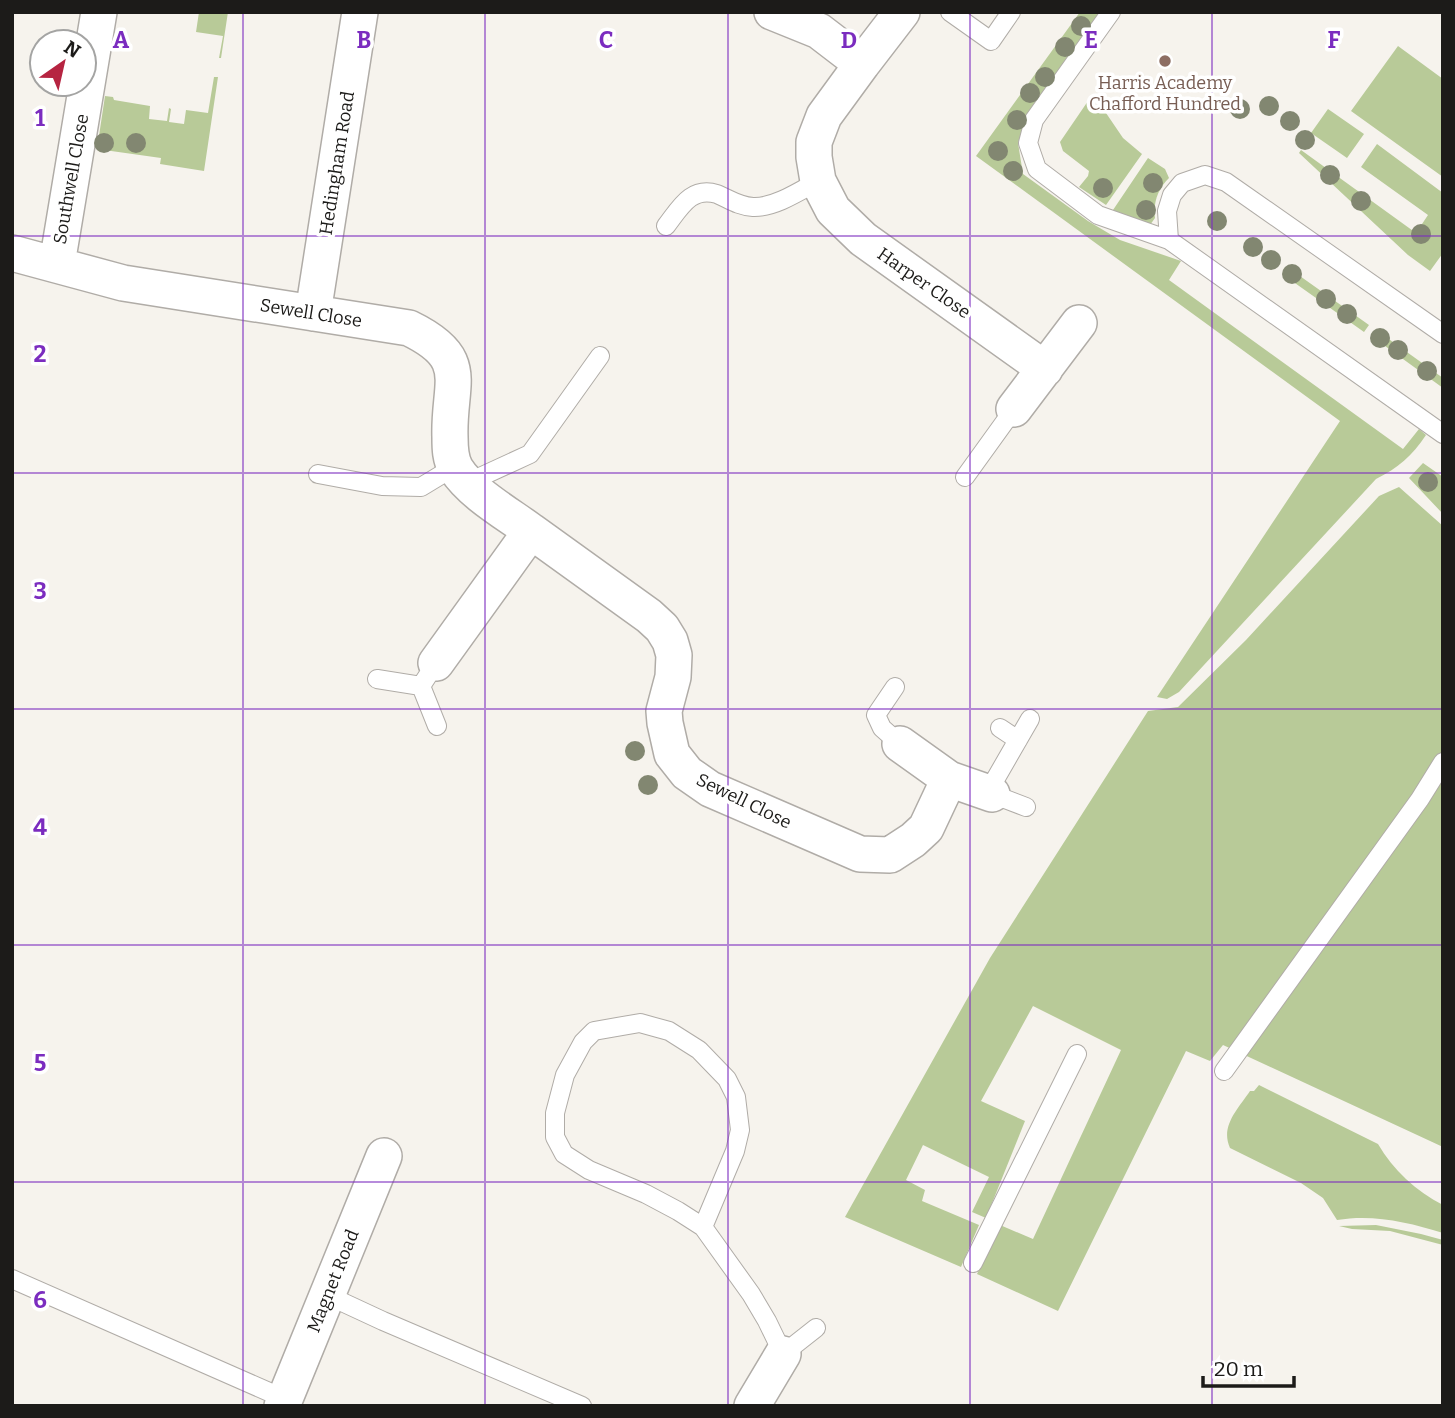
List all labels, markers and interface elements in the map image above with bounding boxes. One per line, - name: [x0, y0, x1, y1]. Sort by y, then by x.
- text: A: [113, 26, 130, 54]
- text: B: [357, 26, 371, 54]
- text: C: [599, 26, 613, 54]
- text: D: [841, 26, 857, 54]
- text: E: [1084, 26, 1098, 54]
- text: F: [1328, 26, 1341, 54]
- north arrow: [28, 28, 98, 98]
- text: N: [60, 36, 85, 63]
- marker: Harris Academy Chafford Hundred: [1157, 53, 1173, 69]
- place label: Harris Academy Chafford Hundred: [1089, 72, 1241, 115]
- street label: Hedingham Road: [315, 89, 359, 236]
- text: 1: [35, 104, 45, 132]
- street label: Southwell Close: [49, 112, 93, 246]
- street label: Harper Close: [873, 243, 975, 323]
- street label: Sewell Close: [258, 294, 364, 332]
- text: 2: [34, 340, 47, 368]
- text: 3: [33, 577, 47, 605]
- street label: Sewell Close: [693, 769, 795, 833]
- text: 4: [33, 813, 47, 841]
- text: 5: [34, 1049, 46, 1077]
- street label: Magnet Road: [302, 1226, 364, 1336]
- text: 6: [33, 1286, 47, 1314]
- scale bar: [1203, 1344, 1294, 1388]
- text: 20 m: [1214, 1356, 1263, 1382]

